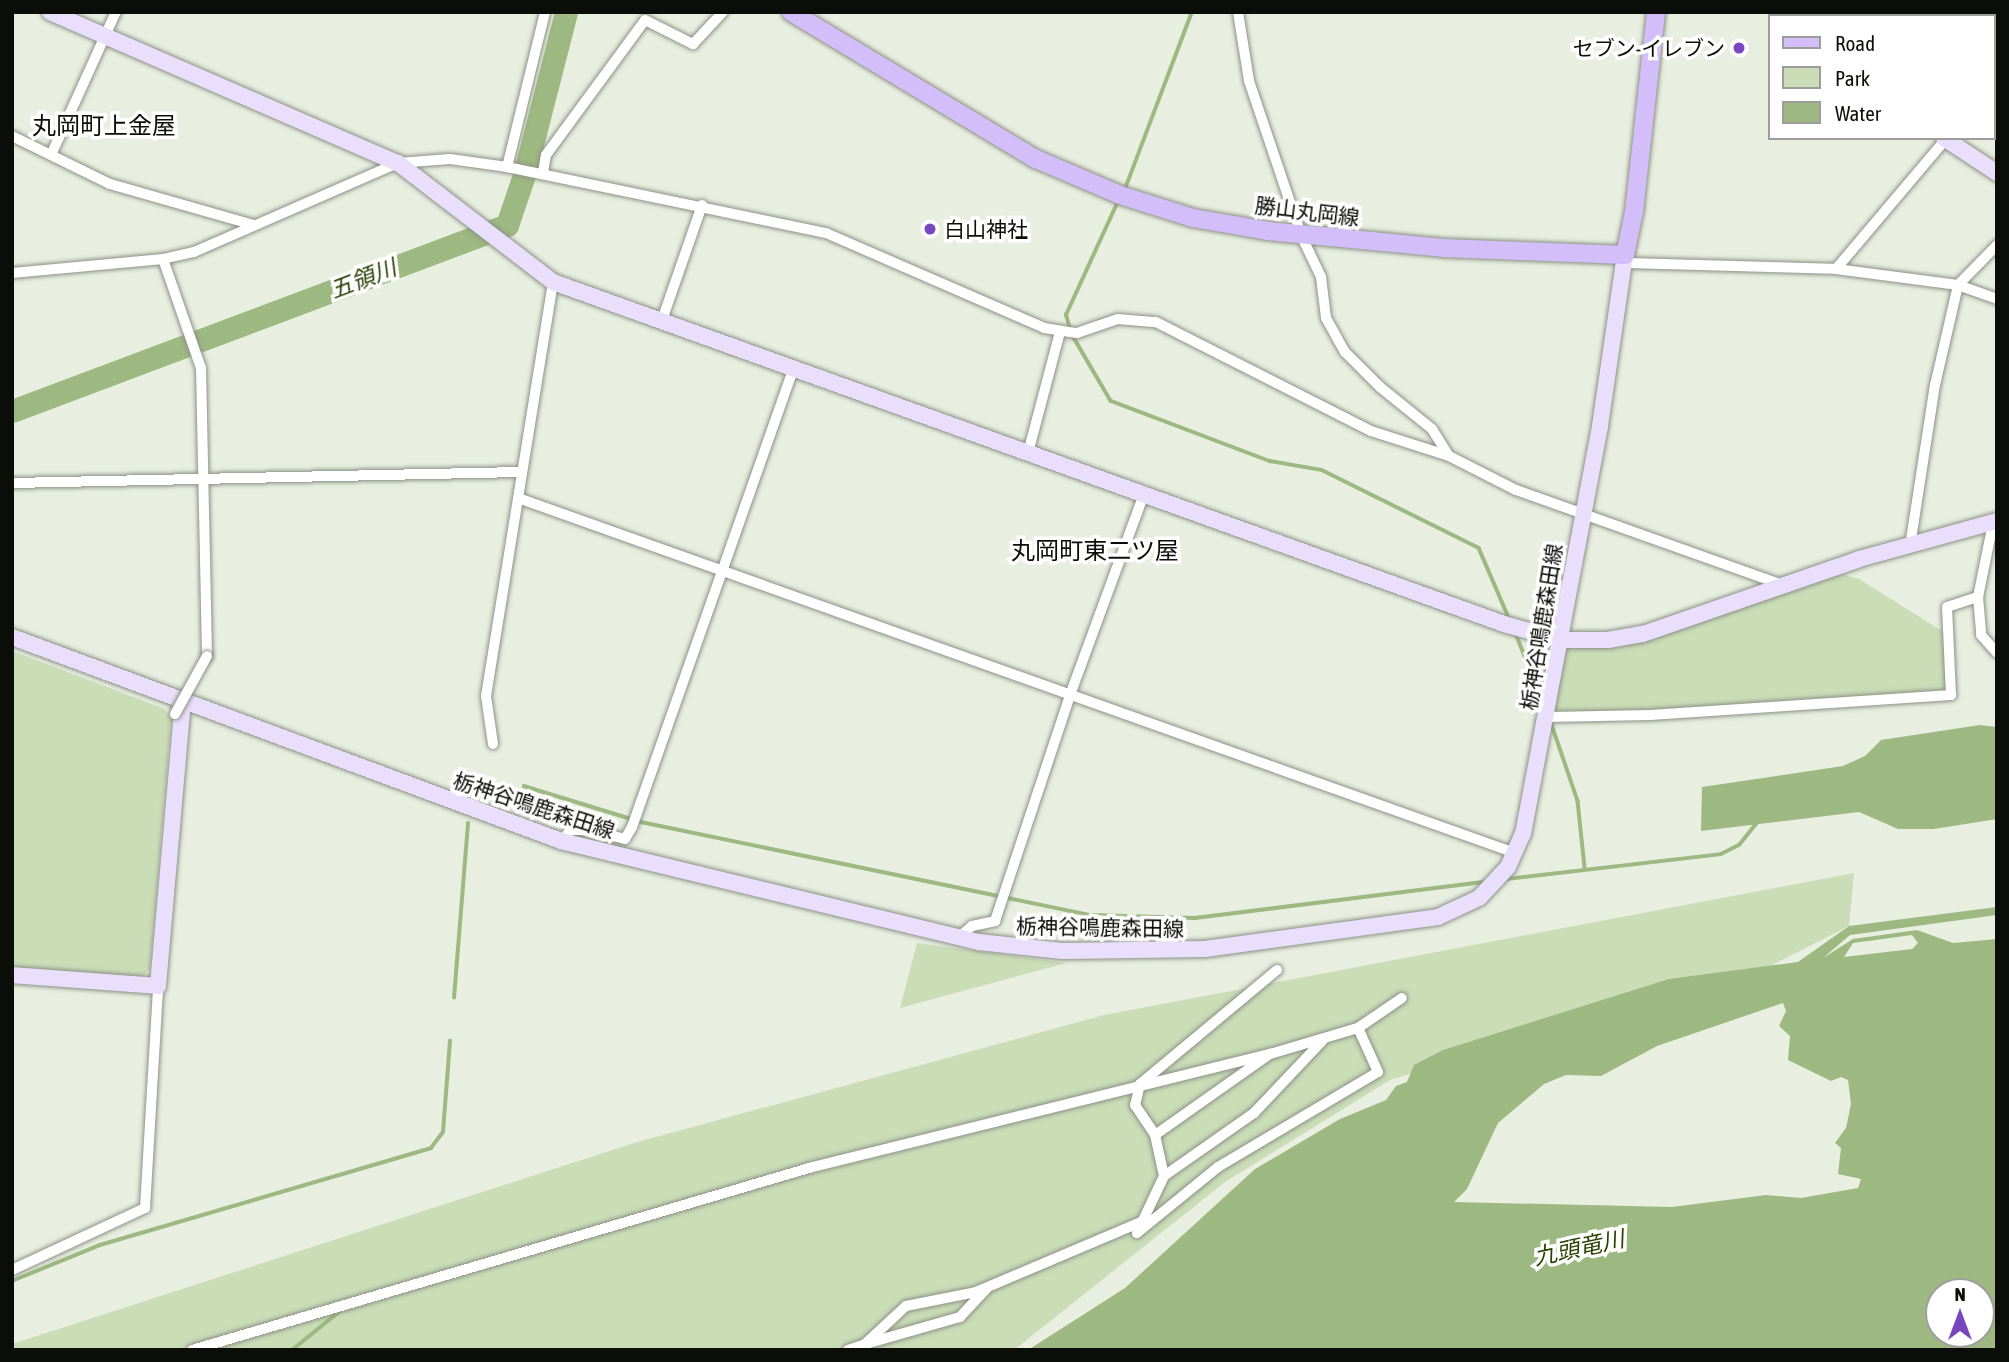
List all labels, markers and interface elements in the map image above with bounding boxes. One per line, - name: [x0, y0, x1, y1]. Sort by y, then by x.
- legend: [1768, 14, 1995, 140]
- text: Road: [1835, 31, 1875, 55]
- place label: セブン-イレブン: [1573, 35, 1725, 61]
- marker: セブン-イレブン: [1731, 40, 1747, 56]
- text: Park: [1835, 66, 1870, 90]
- text: Water: [1835, 101, 1881, 125]
- district label: 丸岡町上金屋: [32, 112, 176, 140]
- street label: 勝山丸岡線: [1253, 192, 1361, 230]
- place label: 白山神社: [944, 216, 1028, 242]
- marker: 白山神社: [922, 221, 938, 237]
- water label: 五領川: [326, 254, 400, 304]
- district label: 丸岡町東二ツ屋: [1011, 537, 1179, 565]
- street label: 栃神谷鳴鹿森田線: [1515, 542, 1567, 712]
- street label: 栃神谷鳴鹿森田線: [450, 767, 618, 843]
- street label: 栃神谷鳴鹿森田線: [1016, 913, 1184, 941]
- water label: 九頭竜川: [1531, 1225, 1627, 1271]
- north arrow: [1925, 1278, 1995, 1348]
- text: N: [1954, 1283, 1966, 1305]

